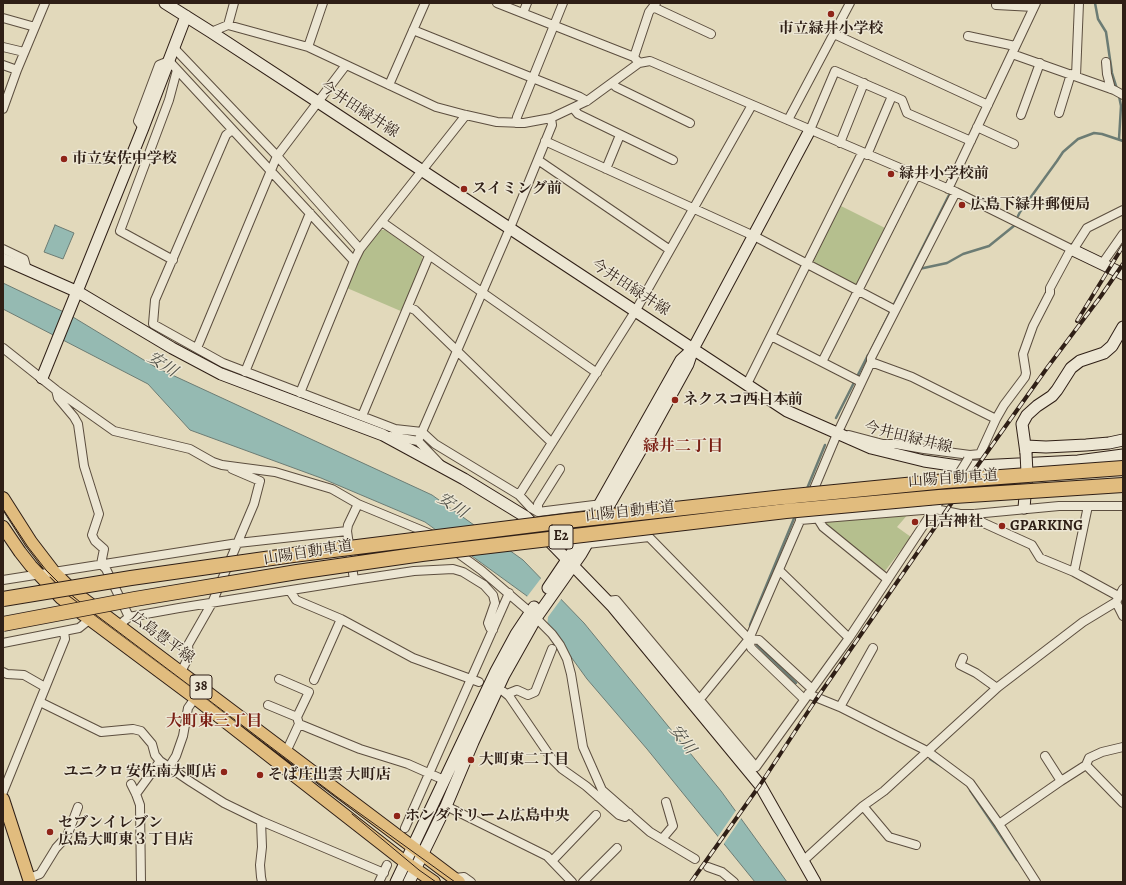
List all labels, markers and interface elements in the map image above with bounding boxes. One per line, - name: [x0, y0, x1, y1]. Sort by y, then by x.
- marker: 市立緑井小学校: [826, 9, 836, 19]
- place label: 市立緑井小学校: [779, 20, 883, 38]
- street label: 今井田緑井線: [316, 78, 402, 142]
- place label: 市立安佐中学校: [72, 150, 177, 168]
- marker: 市立安佐中学校: [59, 154, 69, 164]
- place label: 緑井小学校前: [899, 165, 989, 183]
- marker: 緑井小学校前: [886, 169, 896, 179]
- place label: スイミング前: [472, 180, 562, 198]
- marker: スイミング前: [459, 184, 469, 194]
- place label: 広島下緑井郵便局: [970, 196, 1090, 214]
- marker: 広島下緑井郵便局: [957, 200, 967, 210]
- street label: 今井田緑井線: [587, 256, 673, 320]
- water label: 安川: [143, 348, 181, 382]
- place label: ネクスコ西日本前: [683, 391, 803, 409]
- marker: ネクスコ西日本前: [670, 395, 680, 405]
- street label: 今井田緑井線: [862, 418, 954, 458]
- district label: 緑井二丁目: [643, 437, 723, 457]
- street label: 山陽自動車道: [907, 467, 999, 491]
- water label: 安川: [433, 489, 471, 523]
- street label: 山陽自動車道: [584, 498, 676, 526]
- place label: 日吉神社: [923, 513, 983, 531]
- marker: 日吉神社: [910, 517, 920, 527]
- place label: GPARKING: [1010, 517, 1083, 535]
- marker: GPARKING: [997, 521, 1007, 531]
- road number: E2: [549, 525, 573, 549]
- street label: 山陽自動車道: [262, 537, 354, 569]
- street label: 広島豊平線: [127, 608, 197, 668]
- road number: 38: [190, 675, 212, 699]
- district label: 大町東三丁目: [166, 712, 262, 732]
- water label: 安川: [665, 721, 699, 759]
- place label: 大町東二丁目: [479, 751, 569, 769]
- marker: 大町東二丁目: [466, 755, 476, 765]
- place label: ユニクロ 安佐南大町店: [63, 763, 216, 781]
- place label: そば庄出雲 大町店: [268, 766, 391, 784]
- marker: ユニクロ 安佐南大町店: [219, 767, 229, 777]
- marker: そば庄出雲 大町店: [255, 770, 265, 780]
- place label: ホンダドリーム広島中央: [405, 807, 570, 825]
- marker: ホンダドリーム広島中央: [392, 811, 402, 821]
- place label: セブンイレブン 広島大町東３丁目店: [58, 814, 193, 849]
- marker: セブンイレブン 広島大町東３丁目店: [45, 827, 55, 837]

